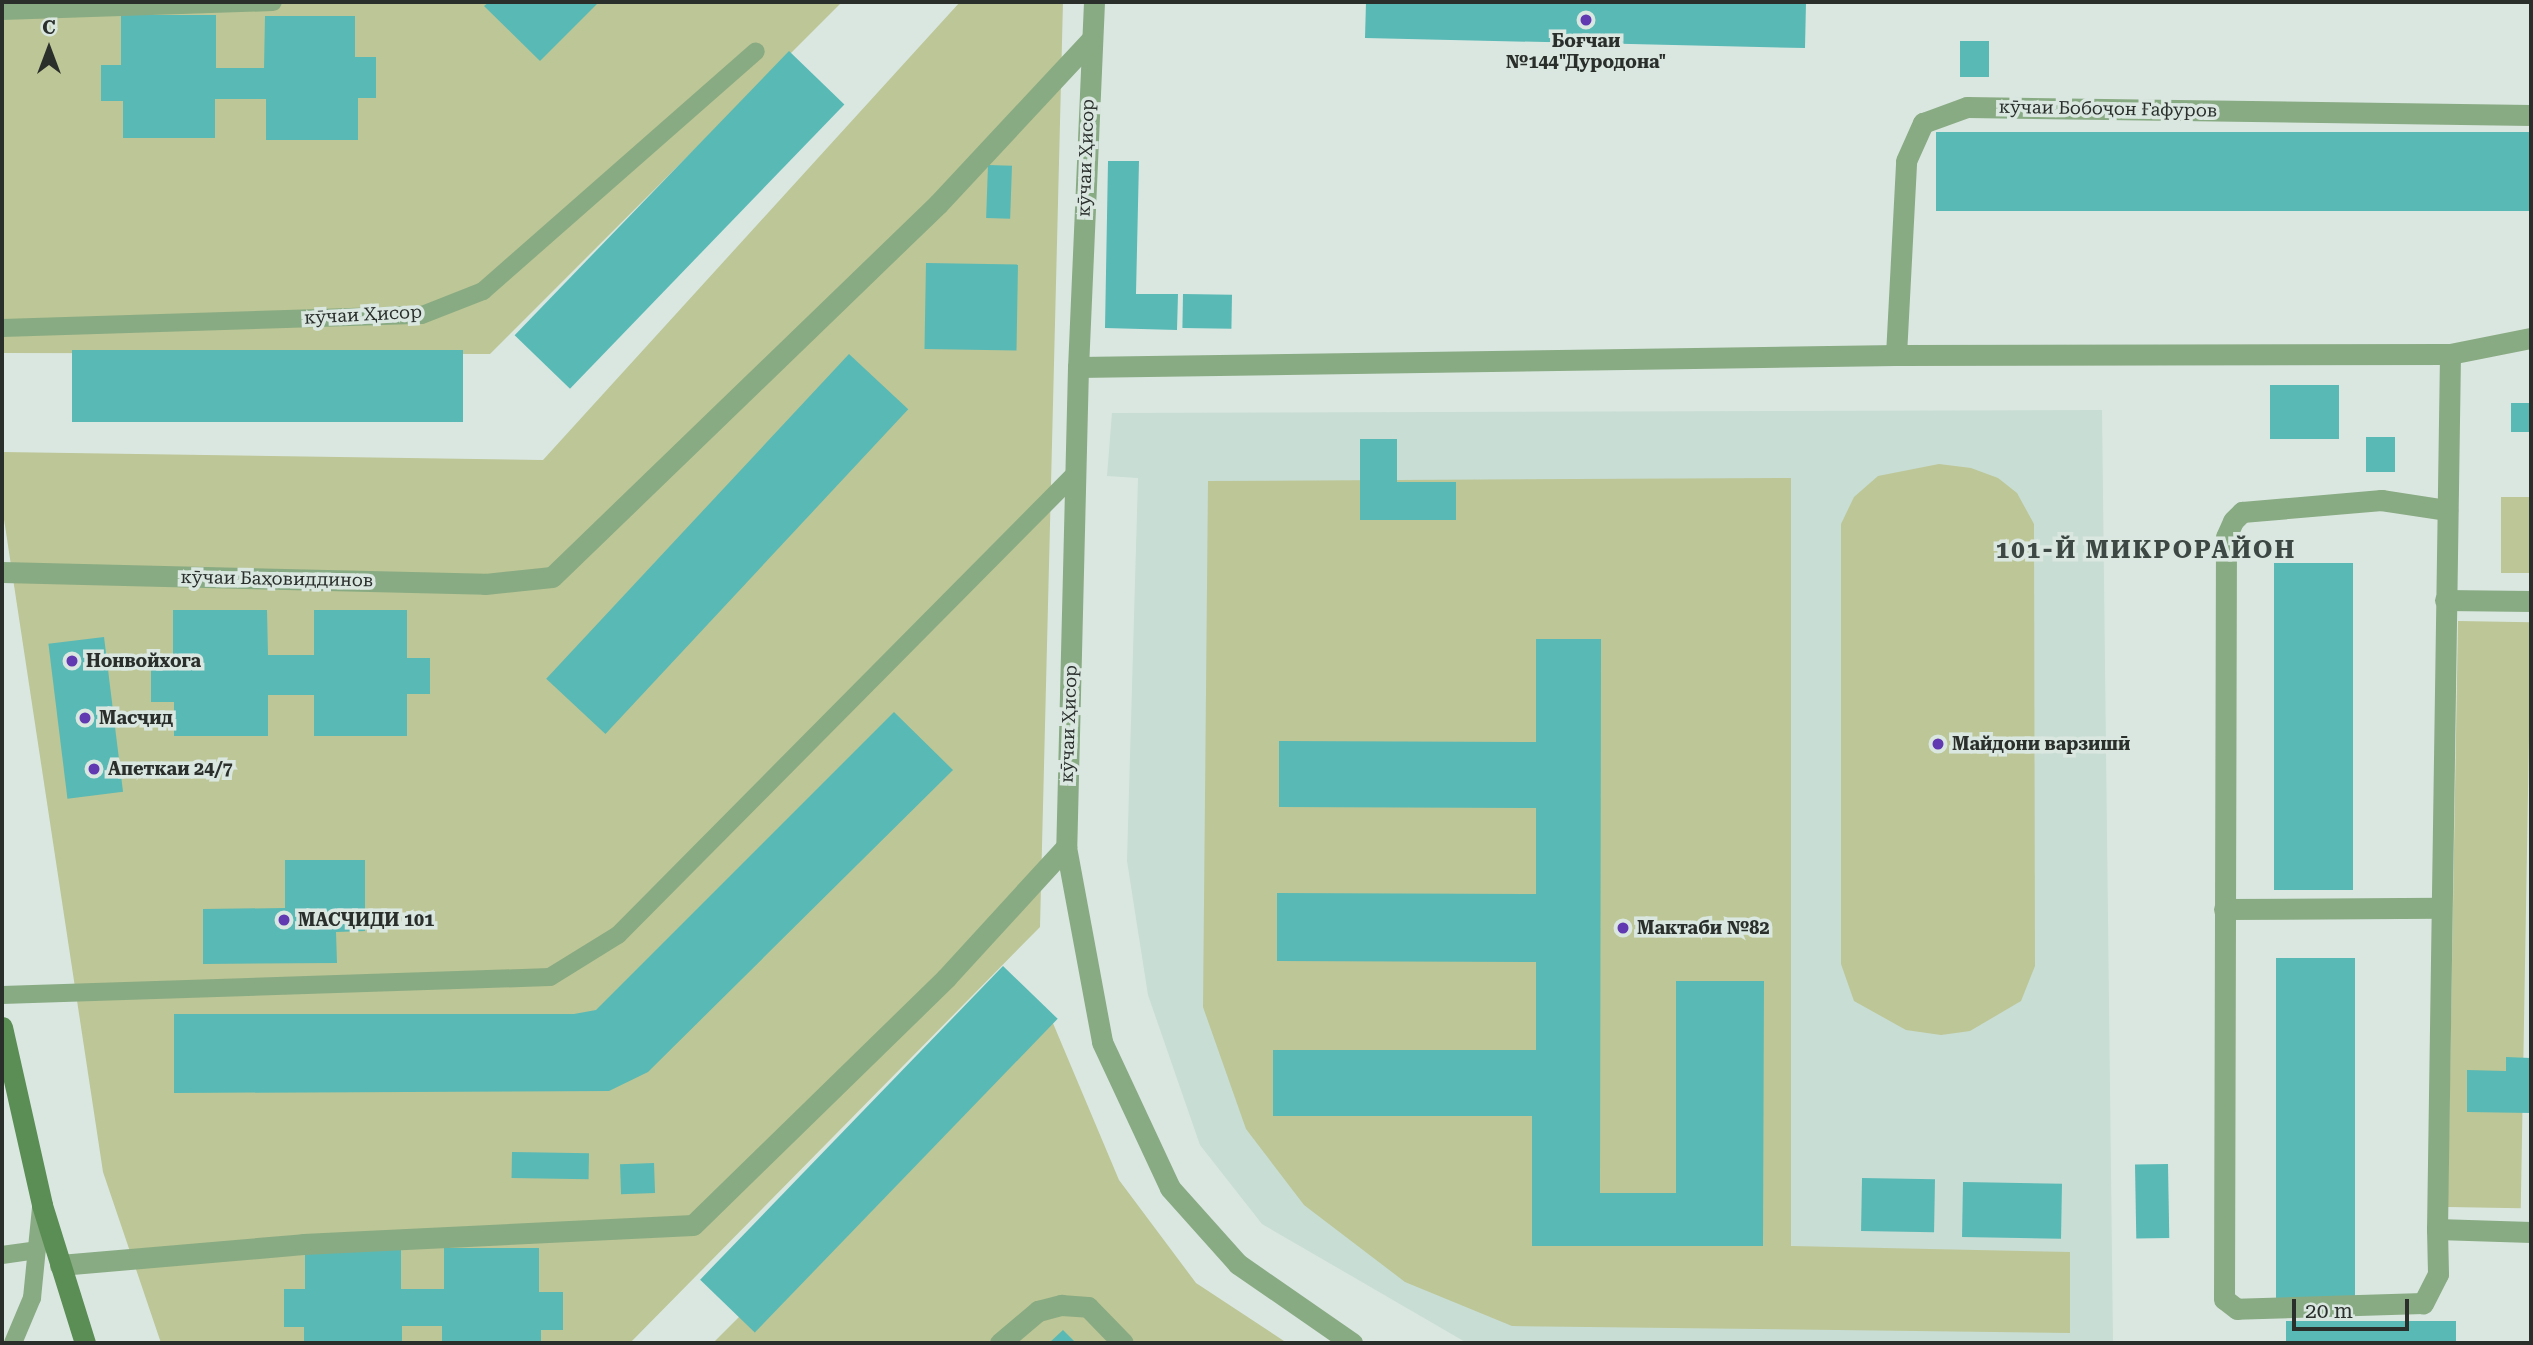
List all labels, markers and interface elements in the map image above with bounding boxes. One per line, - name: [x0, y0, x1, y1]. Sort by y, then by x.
- marker: Боғчаи №144"Дуродона": [1578, 12, 1594, 28]
- north arrow: [14, 14, 84, 84]
- text: С: [42, 16, 56, 39]
- place label: Боғчаи №144"Дуродона": [1506, 31, 1666, 74]
- street label: кӯчаи Бобоҷон Ғафуров: [1999, 96, 2217, 122]
- street label: кӯчаи Ҳисор: [1073, 99, 1099, 217]
- street label: кӯчаи Ҳисор: [304, 301, 422, 329]
- district label: 101-Й МИКРОРАЙОН: [1998, 537, 2294, 565]
- street label: кӯчаи Баҳовиддинов: [180, 567, 374, 591]
- place label: Нонвойхога: [86, 650, 201, 672]
- marker: Нонвойхога: [64, 653, 80, 669]
- street label: кӯчаи Ҳисор: [1056, 665, 1082, 783]
- place label: Масҷид: [99, 707, 173, 729]
- marker: Масҷид: [77, 710, 93, 726]
- place label: Майдони варзишӣ: [1952, 733, 2130, 755]
- marker: Майдони варзишӣ: [1930, 736, 1946, 752]
- place label: Апеткаи 24/7: [108, 758, 233, 780]
- marker: Апеткаи 24/7: [86, 761, 102, 777]
- place label: МАСҶИДИ 101: [298, 909, 434, 931]
- marker: МАСҶИДИ 101: [276, 912, 292, 928]
- place label: Мактаби №82: [1637, 917, 1770, 939]
- marker: Мактаби №82: [1615, 920, 1631, 936]
- scale bar: [2295, 1286, 2412, 1330]
- text: 20 m: [2305, 1299, 2353, 1323]

